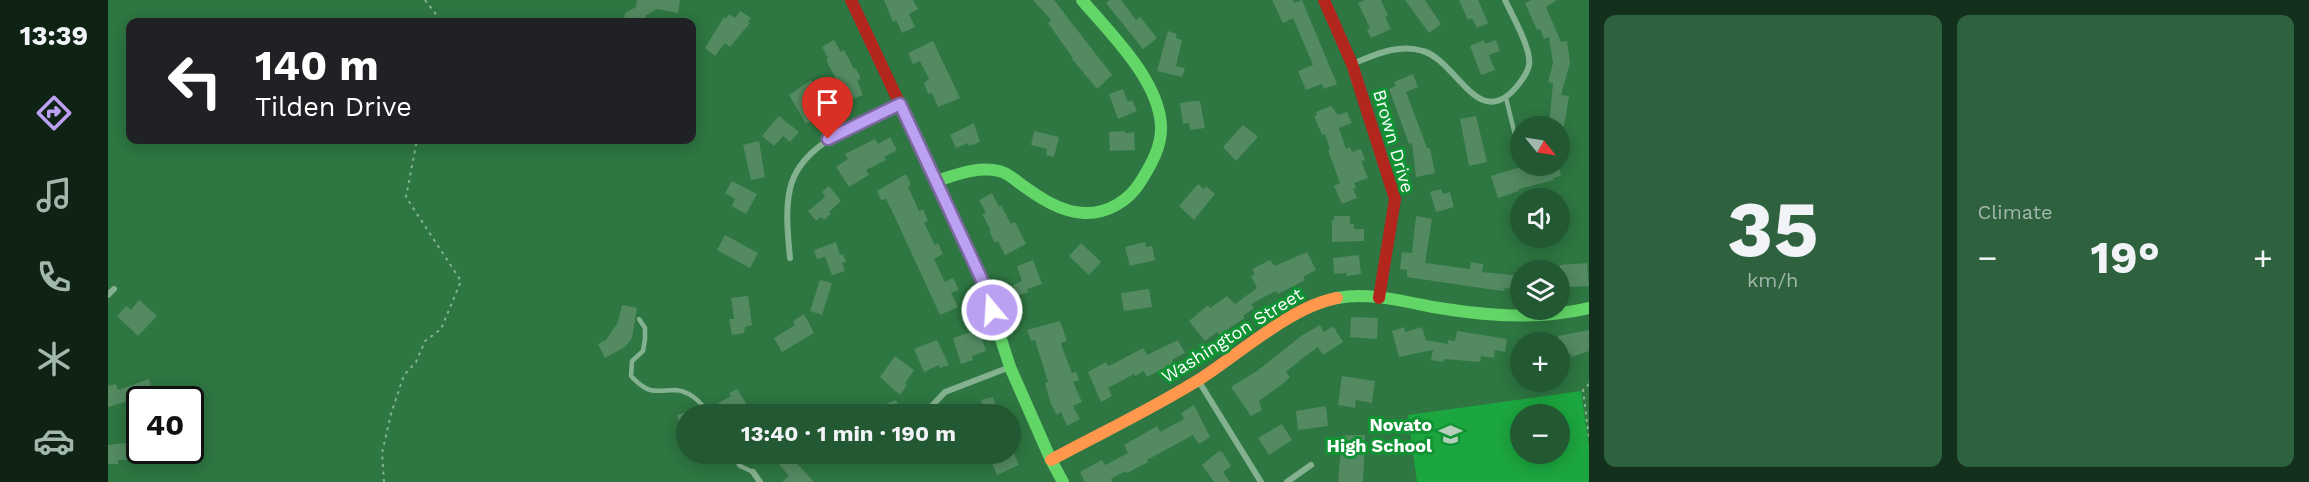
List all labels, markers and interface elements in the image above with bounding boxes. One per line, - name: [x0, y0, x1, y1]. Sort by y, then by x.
- text: 13:39: [20, 20, 88, 52]
- text: 140 m: [255, 41, 379, 90]
- icon: left: [156, 42, 234, 120]
- pin: [802, 77, 853, 139]
- icon: arrive: [811, 86, 844, 119]
- street label: Brown Drive: [1369, 87, 1419, 195]
- text: Tilden Drive: [255, 91, 412, 123]
- icon: directions: [33, 92, 75, 134]
- north arrow: [1510, 116, 1570, 176]
- map controls: [1510, 116, 1570, 464]
- icon: music: [33, 174, 75, 216]
- text: 35: [1727, 183, 1819, 275]
- button: sound: [1510, 188, 1570, 248]
- text: Climate: [1978, 200, 2053, 224]
- text: 19°: [2091, 231, 2160, 284]
- text: −: [1978, 238, 1997, 277]
- text: +: [2253, 238, 2273, 277]
- icon: phone: [33, 256, 75, 298]
- button: layers: [1510, 260, 1570, 320]
- text: km/h: [1747, 268, 1799, 292]
- position arrow: [960, 278, 1024, 342]
- street label: Washington Street: [1157, 283, 1307, 387]
- button: +: [1510, 332, 1570, 392]
- icon: climate: [33, 338, 75, 380]
- speed limit sign: 40: [126, 386, 204, 464]
- button: −: [1510, 404, 1570, 464]
- place label: Novato High School: [1327, 414, 1432, 456]
- icon: car: [33, 420, 75, 462]
- text: 13:40 · 1 min · 190 m: [741, 421, 956, 446]
- school or university icon: Novato High School: [1437, 421, 1463, 447]

